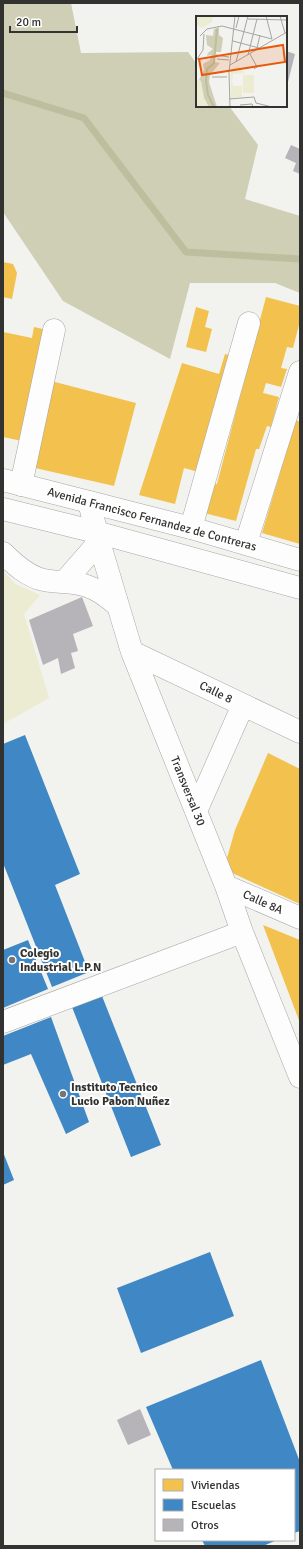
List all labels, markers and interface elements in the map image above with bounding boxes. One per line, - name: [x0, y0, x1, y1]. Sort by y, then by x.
- scale bar: [10, 8, 77, 34]
- text: 20 m: [16, 15, 41, 30]
- inset map: [196, 16, 287, 107]
- street label: Avenida Francisco Fernandez de Contreras: [46, 484, 258, 555]
- street label: Calle 8: [197, 678, 235, 707]
- street label: Transversal 30: [167, 754, 208, 828]
- street label: Calle 8A: [240, 887, 286, 918]
- place label: Colegio Industrial L.P.N: [20, 946, 101, 975]
- marker: Colegio Industrial L.P.N: [7, 955, 17, 965]
- place label: Instituto Tecnico Lucio Pabon Nuñez: [71, 1080, 170, 1109]
- marker: Instituto Tecnico Lucio Pabon Nuñez: [58, 1089, 68, 1099]
- legend: [155, 1469, 295, 1541]
- text: Viviendas: [191, 1478, 240, 1493]
- text: Escuelas: [191, 1498, 236, 1513]
- text: Otros: [191, 1518, 219, 1533]

